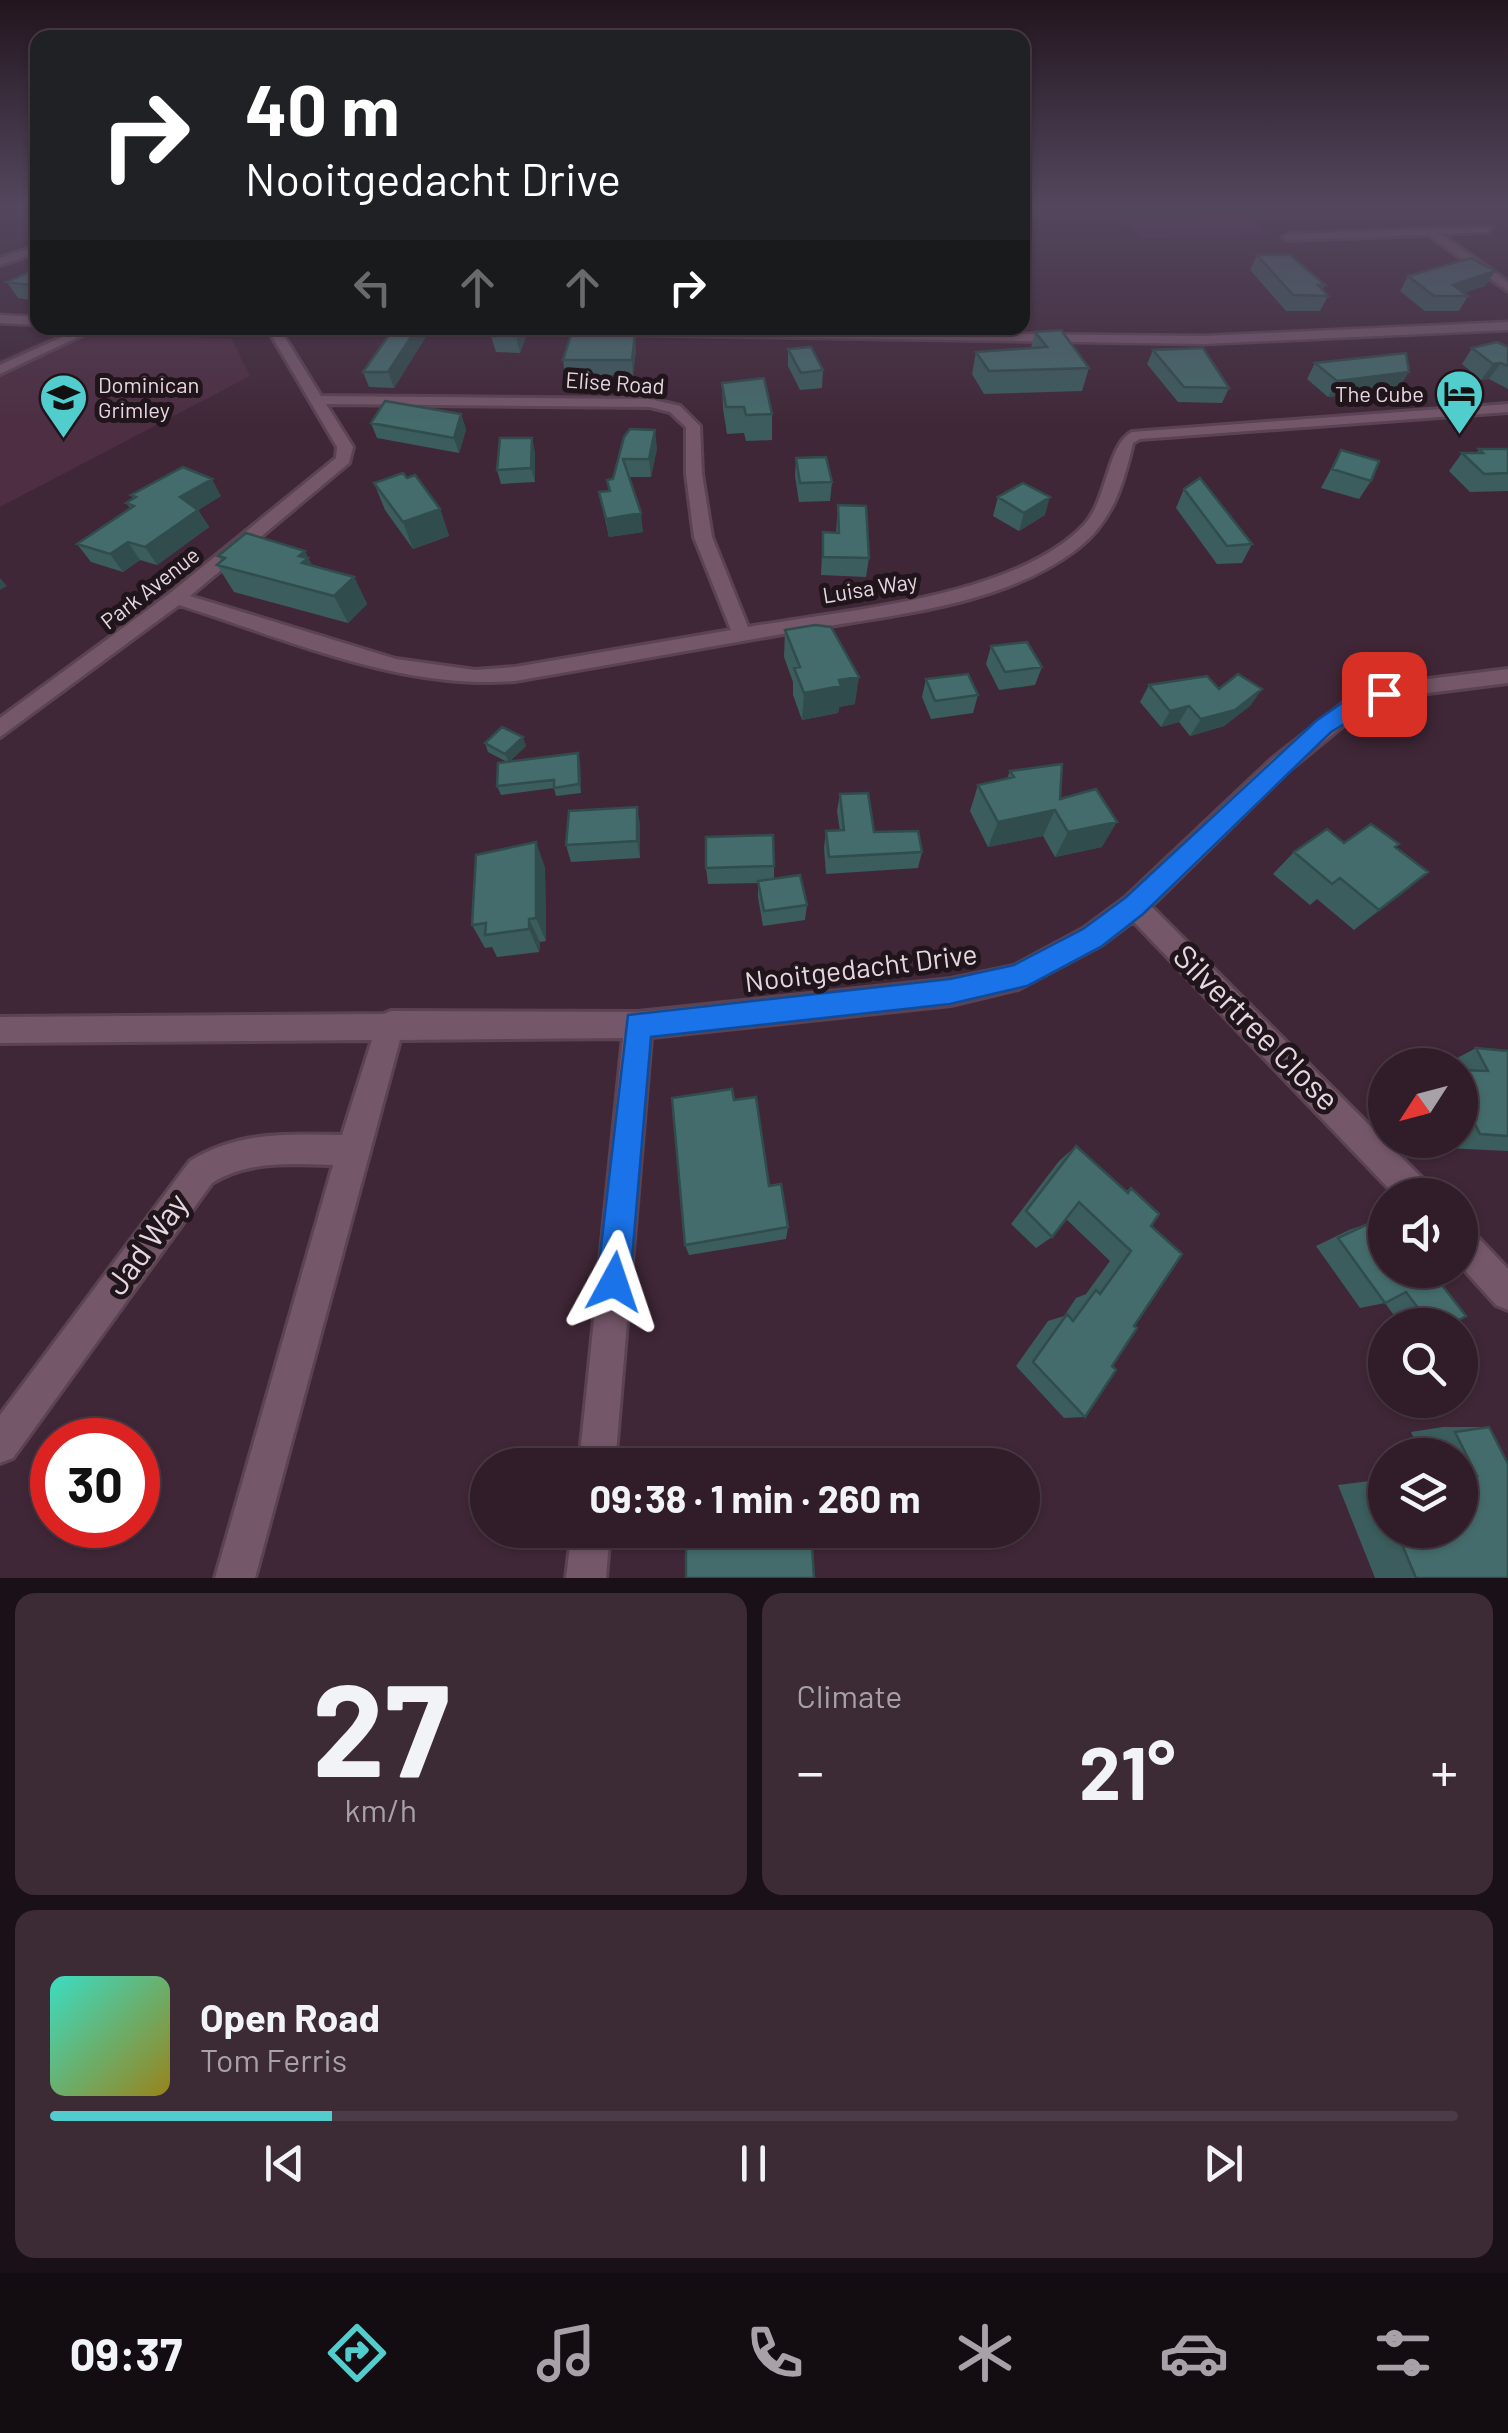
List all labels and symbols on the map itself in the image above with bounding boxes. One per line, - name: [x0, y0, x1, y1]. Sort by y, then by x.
- street label: Elise Road: [565, 366, 666, 398]
- hotel icon: The Cube: [1433, 368, 1485, 436]
- place label: Dominican Grimley: [98, 371, 199, 422]
- school or university icon: Dominican Grimley: [37, 372, 89, 440]
- place label: The Cube: [1335, 380, 1424, 406]
- street label: Park Avenue: [95, 541, 204, 634]
- street label: Luisa Way: [821, 567, 919, 607]
- pin: [1342, 652, 1427, 737]
- street label: Nooitgedacht Drive: [743, 936, 979, 998]
- street label: Silvertree Close: [1167, 936, 1348, 1117]
- north arrow: [1368, 1048, 1478, 1158]
- street label: Jad Way: [96, 1184, 195, 1301]
- position arrow: [562, 1230, 666, 1334]
- speed limit sign: 30: [30, 1418, 160, 1548]

